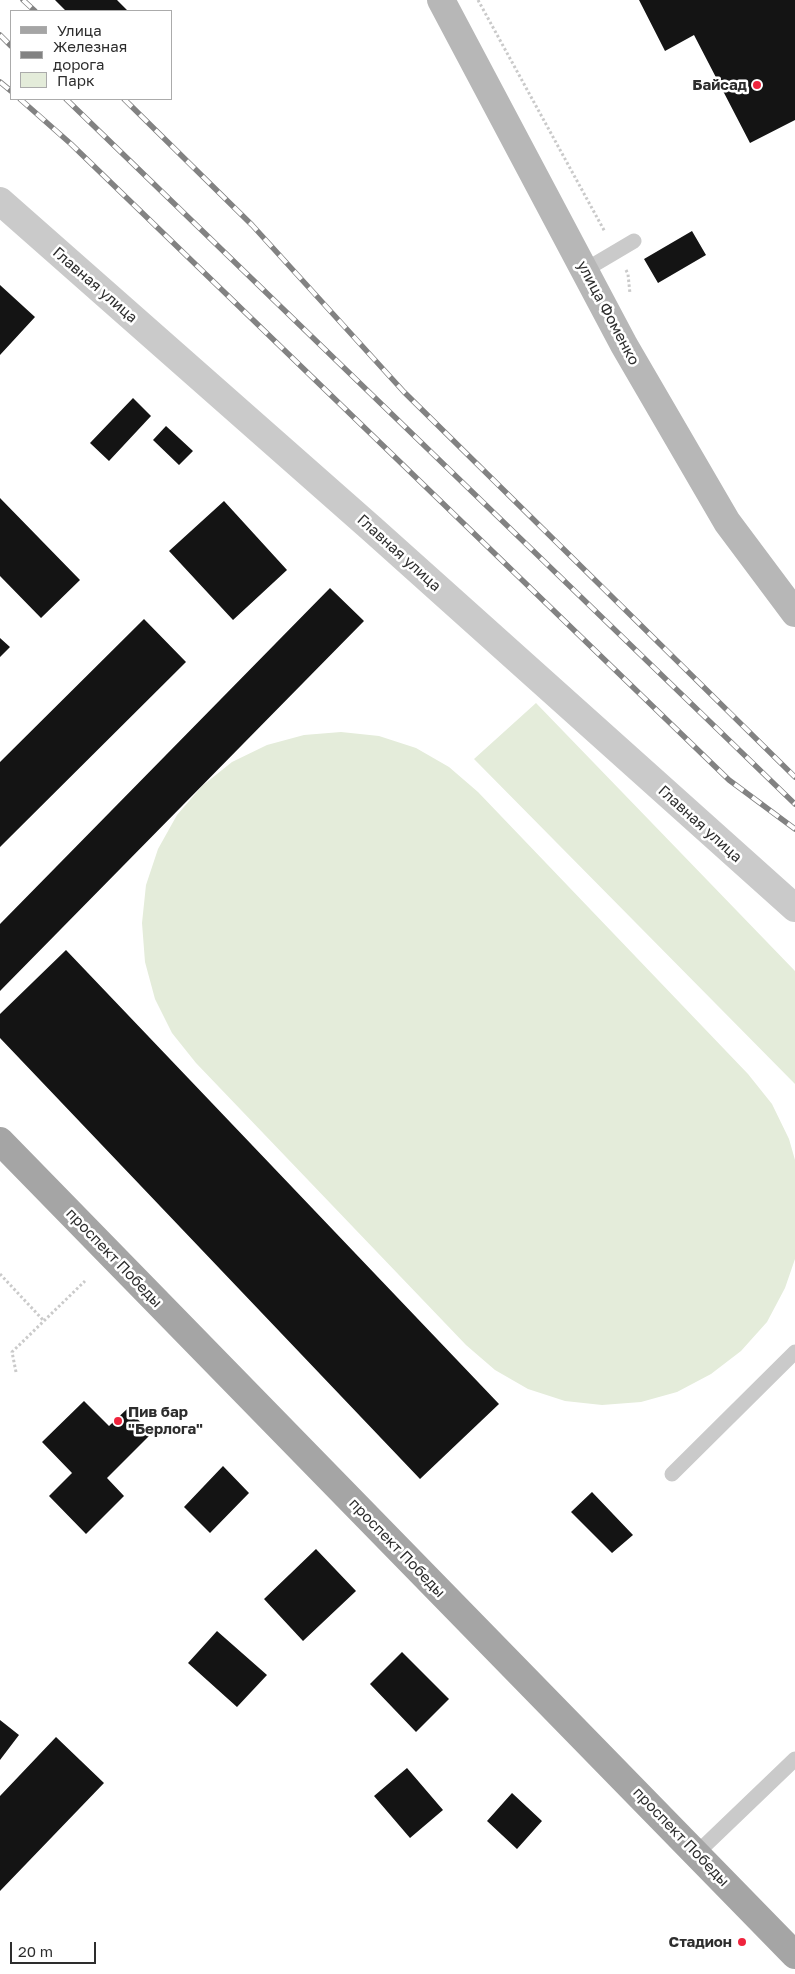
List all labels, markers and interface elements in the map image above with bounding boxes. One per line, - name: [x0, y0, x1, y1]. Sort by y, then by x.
- legend: [10, 10, 172, 100]
- text: Улица: [57, 21, 102, 39]
- text: Железная дорога: [53, 37, 127, 73]
- text: Парк: [57, 71, 95, 89]
- place label: Байсад: [692, 76, 747, 94]
- marker: Байсад: [751, 79, 763, 91]
- street label: Главная улица: [49, 243, 141, 327]
- street label: улица Фоменко: [573, 258, 643, 368]
- street label: Главная улица: [353, 511, 445, 595]
- street label: Главная улица: [654, 782, 746, 866]
- street label: проспект Победы: [62, 1205, 166, 1311]
- place label: Пив бар "Берлога": [128, 1403, 203, 1438]
- marker: Пив бар "Берлога": [112, 1415, 124, 1427]
- street label: проспект Победы: [345, 1495, 449, 1601]
- street label: проспект Победы: [629, 1784, 733, 1890]
- scale bar: [12, 1932, 99, 1964]
- place label: Стадион: [669, 1933, 732, 1951]
- marker: Стадион: [736, 1936, 748, 1948]
- text: 20 m: [18, 1942, 53, 1960]

